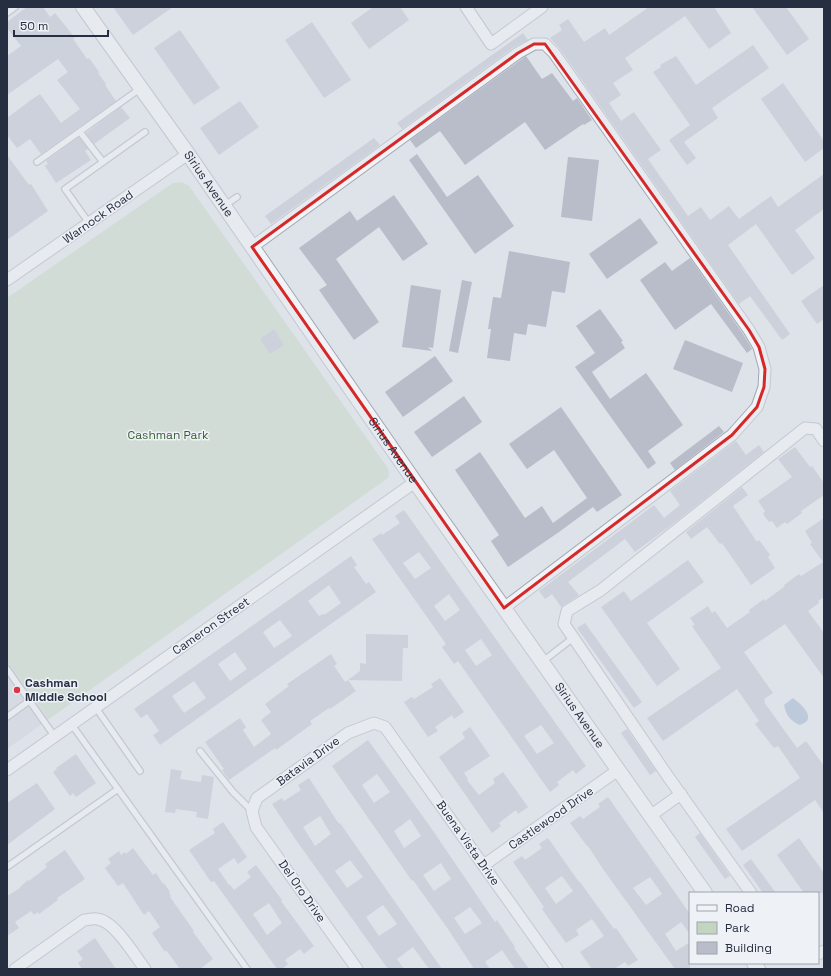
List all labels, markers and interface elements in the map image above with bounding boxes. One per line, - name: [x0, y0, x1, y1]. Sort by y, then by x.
- scale bar: [14, 12, 108, 38]
- text: 50 m: [20, 18, 48, 34]
- street label: Sirius Avenue: [180, 148, 237, 220]
- street label: Warnock Road: [60, 187, 136, 247]
- street label: Sirius Avenue: [365, 414, 422, 486]
- park label: Cashman Park: [128, 427, 209, 443]
- street label: Cameron Street: [169, 593, 253, 659]
- place label: Cashman Middle School: [25, 675, 107, 705]
- street label: Sirius Avenue: [551, 679, 608, 751]
- marker: Cashman Middle School: [12, 685, 22, 695]
- street label: Batavia Drive: [273, 733, 343, 789]
- street label: Castlewood Drive: [505, 783, 597, 853]
- street label: Buena Vista Drive: [433, 797, 503, 889]
- street label: Del Oro Drive: [275, 857, 329, 925]
- legend: [689, 892, 819, 964]
- text: Road: [725, 900, 754, 916]
- text: Park: [725, 920, 750, 936]
- text: Building: [725, 940, 772, 956]

